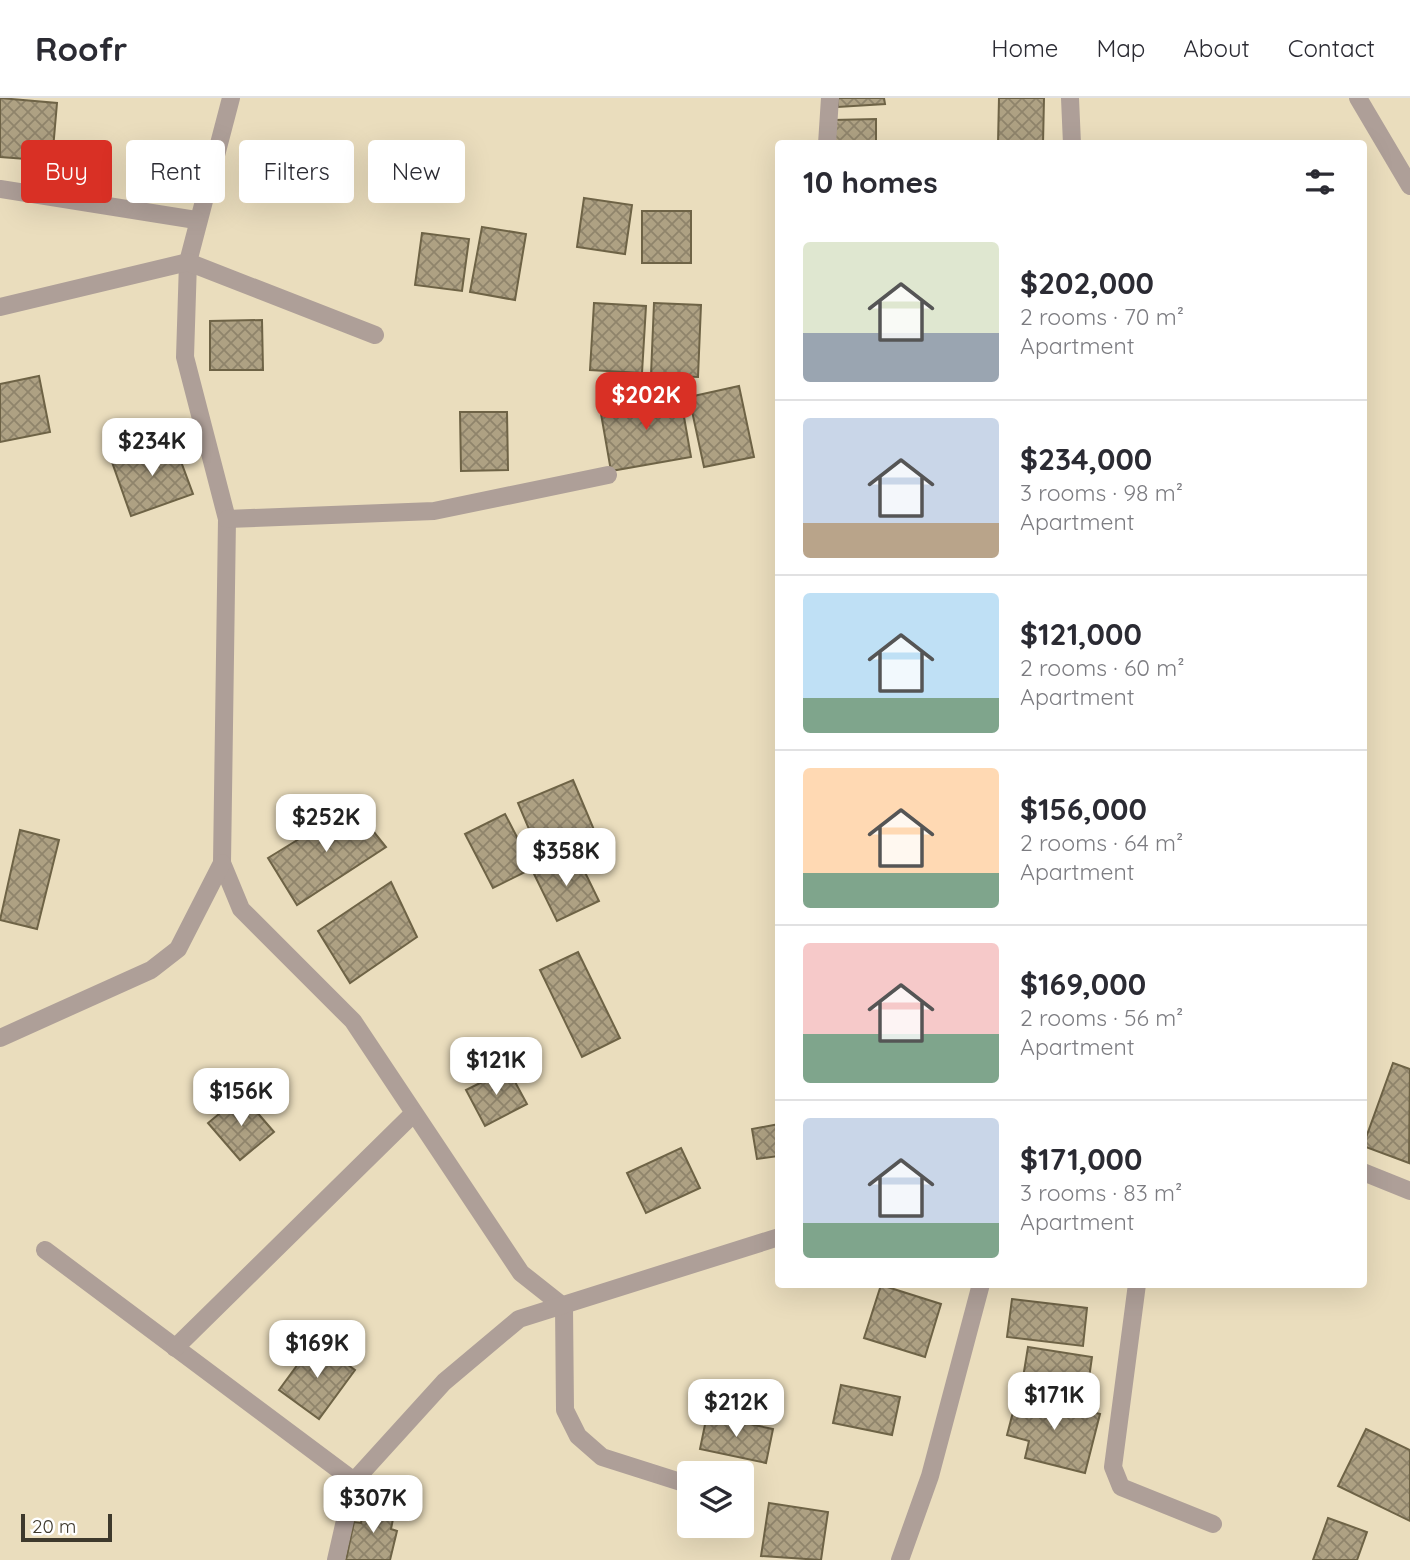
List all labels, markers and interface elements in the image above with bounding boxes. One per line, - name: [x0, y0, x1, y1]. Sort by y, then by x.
- text: Roofr: [35, 28, 127, 69]
- text: Home: [991, 33, 1058, 63]
- text: Map: [1096, 33, 1145, 63]
- text: About: [1183, 33, 1250, 63]
- text: Contact: [1288, 33, 1375, 63]
- chip: Buy: [21, 140, 112, 203]
- chip: Rent: [126, 140, 225, 203]
- chip: Filters: [239, 140, 354, 203]
- chip: New: [368, 140, 465, 203]
- text: 10 homes: [803, 163, 938, 201]
- icon: filters: [1301, 163, 1339, 201]
- text: $202,000: [1020, 264, 1154, 302]
- icon: home: [859, 270, 943, 354]
- text: 2 rooms · 70 m²: [1020, 302, 1184, 331]
- text: Apartment: [1020, 331, 1134, 360]
- pin: $202K: [597, 372, 695, 432]
- text: $202K: [611, 380, 681, 409]
- pin: $234K: [103, 418, 201, 478]
- text: $234K: [118, 426, 186, 455]
- text: $234,000: [1020, 440, 1152, 478]
- icon: home: [859, 446, 943, 530]
- text: 3 rooms · 98 m²: [1020, 478, 1183, 507]
- text: Apartment: [1020, 507, 1134, 536]
- text: $121,000: [1020, 615, 1142, 653]
- icon: home: [859, 621, 943, 705]
- text: 2 rooms · 60 m²: [1020, 653, 1185, 682]
- text: Apartment: [1020, 682, 1134, 711]
- text: $156,000: [1020, 790, 1147, 828]
- pin: $252K: [277, 794, 375, 854]
- icon: home: [859, 796, 943, 880]
- text: $252K: [292, 802, 360, 831]
- pin: $358K: [517, 828, 615, 888]
- text: 2 rooms · 64 m²: [1020, 828, 1183, 857]
- text: $358K: [533, 836, 600, 865]
- text: Apartment: [1020, 857, 1134, 886]
- text: $169,000: [1020, 965, 1146, 1003]
- icon: home: [859, 971, 943, 1055]
- text: 2 rooms · 56 m²: [1020, 1003, 1183, 1032]
- text: Apartment: [1020, 1032, 1134, 1061]
- pin: $121K: [447, 1038, 545, 1097]
- text: $121K: [466, 1045, 526, 1074]
- pin: $156K: [192, 1068, 290, 1128]
- text: $156K: [209, 1076, 273, 1105]
- text: $171,000: [1020, 1140, 1142, 1178]
- icon: home: [859, 1146, 943, 1230]
- text: 3 rooms · 83 m²: [1020, 1178, 1182, 1207]
- text: Apartment: [1020, 1207, 1134, 1236]
- pin: $169K: [268, 1320, 366, 1380]
- text: $169K: [285, 1328, 349, 1357]
- pin: $171K: [1005, 1372, 1103, 1432]
- pin: $212K: [687, 1380, 785, 1439]
- text: $171K: [1024, 1380, 1084, 1409]
- text: $212K: [704, 1387, 768, 1416]
- map controls: [677, 1461, 754, 1538]
- button: layers: [677, 1461, 754, 1538]
- pin: $307K: [324, 1476, 422, 1535]
- text: $307K: [340, 1483, 406, 1512]
- scale bar: [21, 1511, 112, 1543]
- text: 20 m: [32, 1514, 76, 1538]

